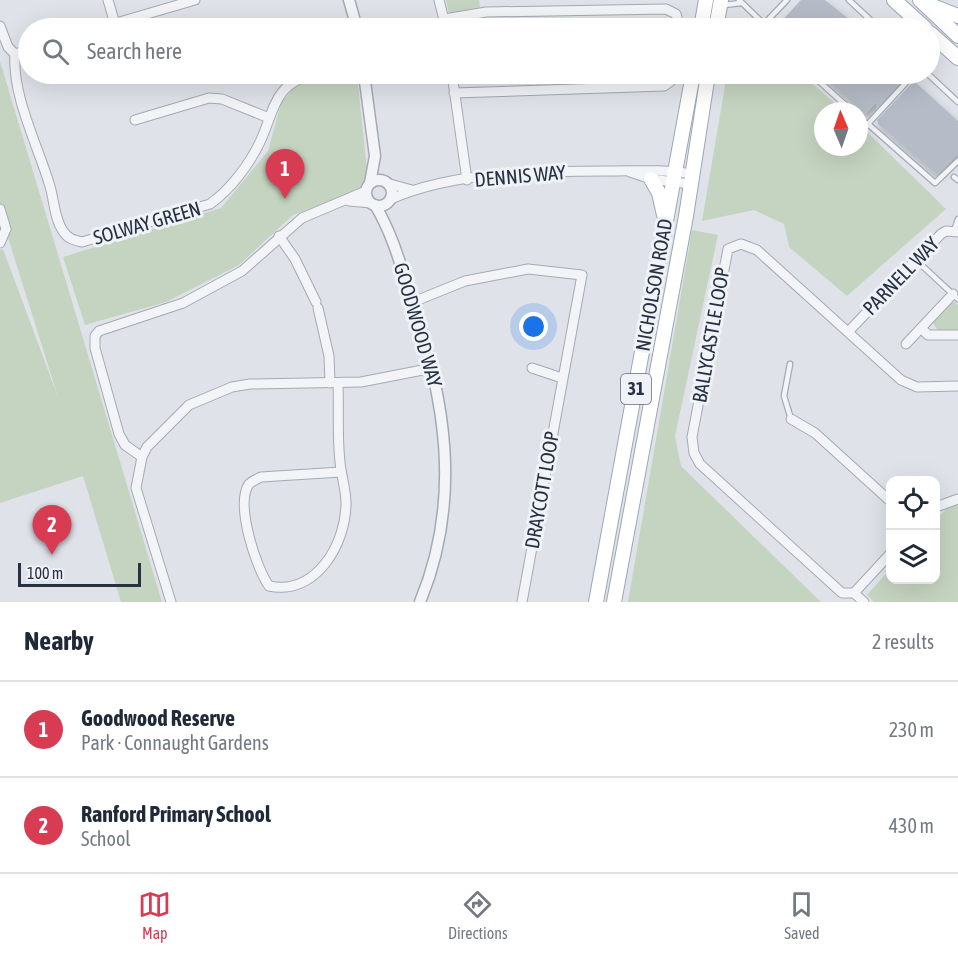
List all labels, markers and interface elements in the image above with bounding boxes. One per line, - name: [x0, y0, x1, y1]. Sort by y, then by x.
- search box: [18, 18, 940, 84]
- icon: search: [39, 35, 72, 68]
- text: Search here: [87, 38, 182, 64]
- north arrow: [814, 102, 868, 156]
- pin: 1: [266, 150, 304, 199]
- street label: DENNIS WAY: [473, 160, 567, 191]
- street label: SOLWAY GREEN: [90, 196, 203, 249]
- street label: NICHOLSON ROAD: [631, 217, 676, 353]
- street label: PARNELL WAY: [858, 232, 943, 319]
- street label: GOODWOOD WAY: [390, 260, 447, 390]
- street label: BALLYCASTLE LOOP: [687, 265, 734, 404]
- your location: [519, 312, 548, 341]
- road number: 31: [621, 374, 651, 404]
- street label: DRAYCOTT LOOP: [520, 429, 563, 550]
- map controls: [886, 476, 940, 584]
- button: locate: [886, 476, 940, 530]
- pin: 2: [32, 506, 72, 555]
- button: layers: [886, 530, 940, 584]
- scale bar: [18, 560, 141, 588]
- text: 100 m: [27, 564, 63, 582]
- text: Nearby: [24, 626, 94, 656]
- text: 2 results: [872, 630, 934, 653]
- text: Goodwood Reserve: [81, 705, 235, 731]
- text: 1: [39, 718, 48, 741]
- text: 230 m: [889, 718, 934, 741]
- text: Park · Connaught Gardens: [81, 731, 269, 754]
- text: Ranford Primary School: [81, 801, 271, 827]
- text: 2: [39, 814, 48, 837]
- text: 430 m: [889, 814, 934, 837]
- text: School: [81, 827, 131, 850]
- tab: Map: [138, 888, 171, 942]
- tab: Directions: [448, 888, 508, 942]
- tab: Saved: [784, 888, 820, 942]

